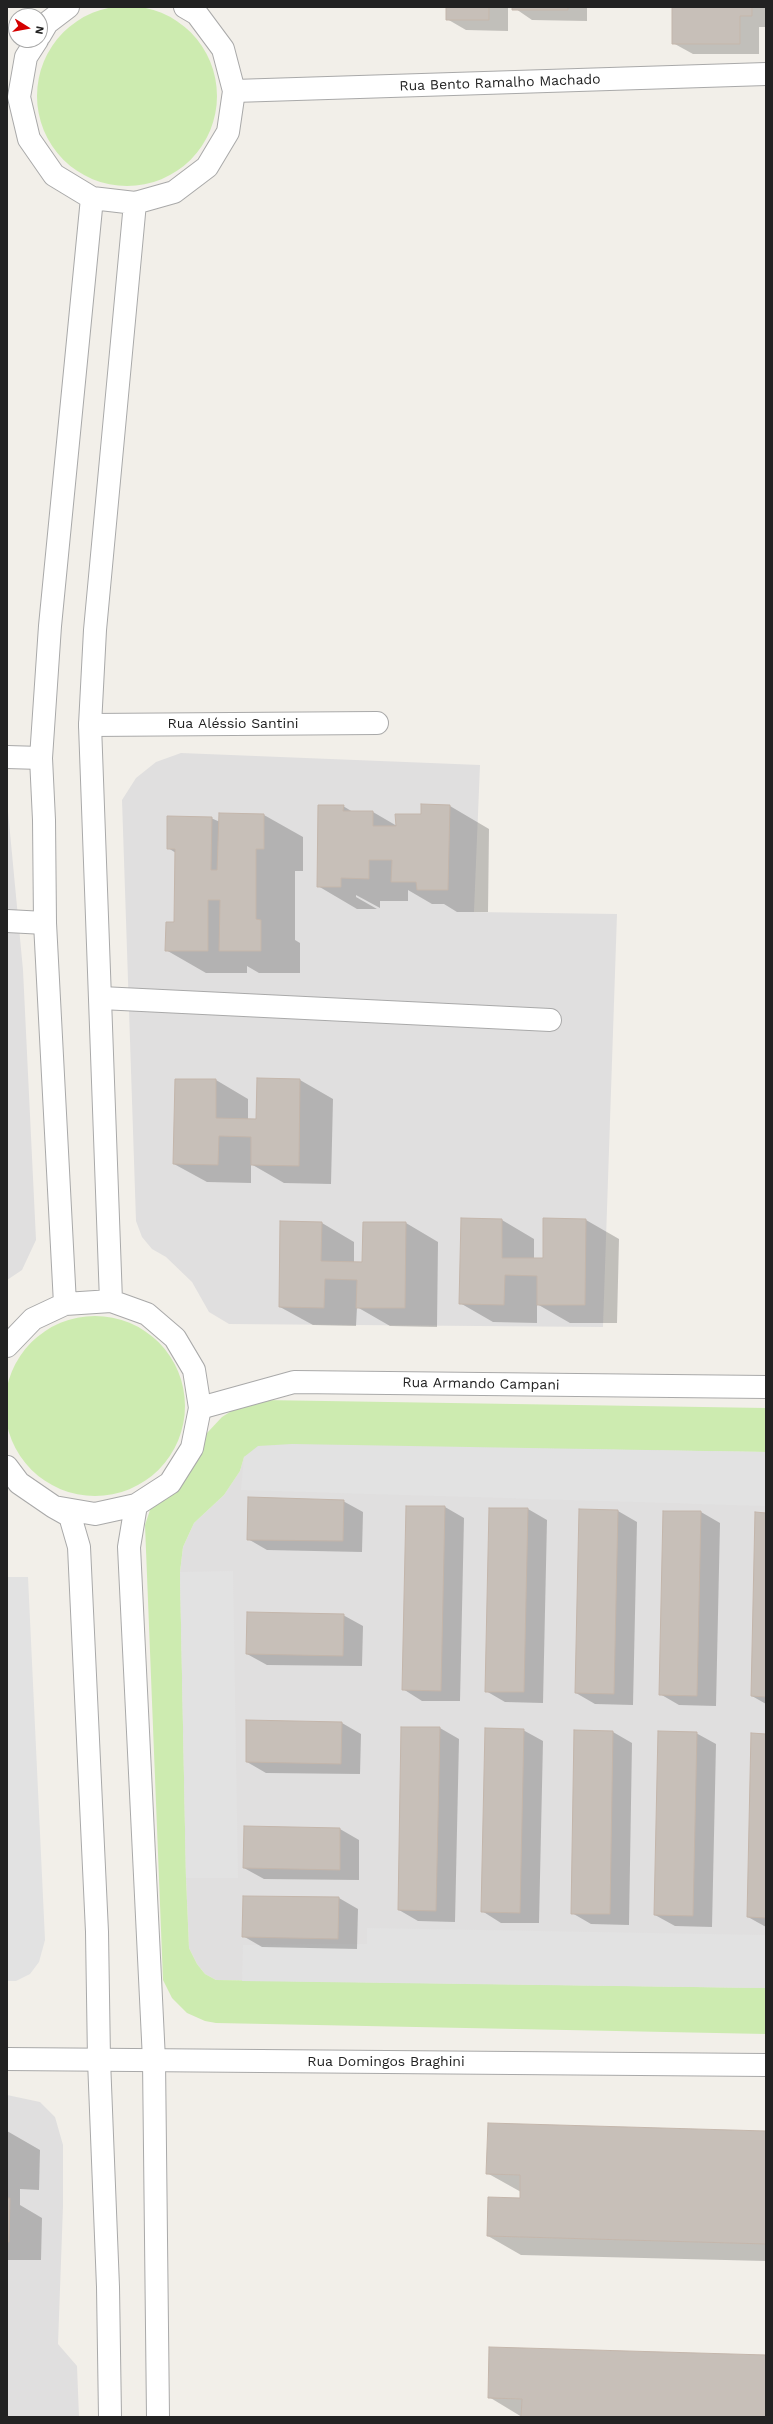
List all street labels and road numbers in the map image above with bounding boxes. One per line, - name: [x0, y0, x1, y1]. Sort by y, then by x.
- street label: Rua Bento Ramalho Machado: [399, 71, 601, 95]
- street label: Rua Aléssio Santini: [167, 716, 299, 732]
- street label: Rua Armando Campani: [402, 1374, 560, 1394]
- street label: Rua Domingos Braghini: [307, 2054, 465, 2070]

